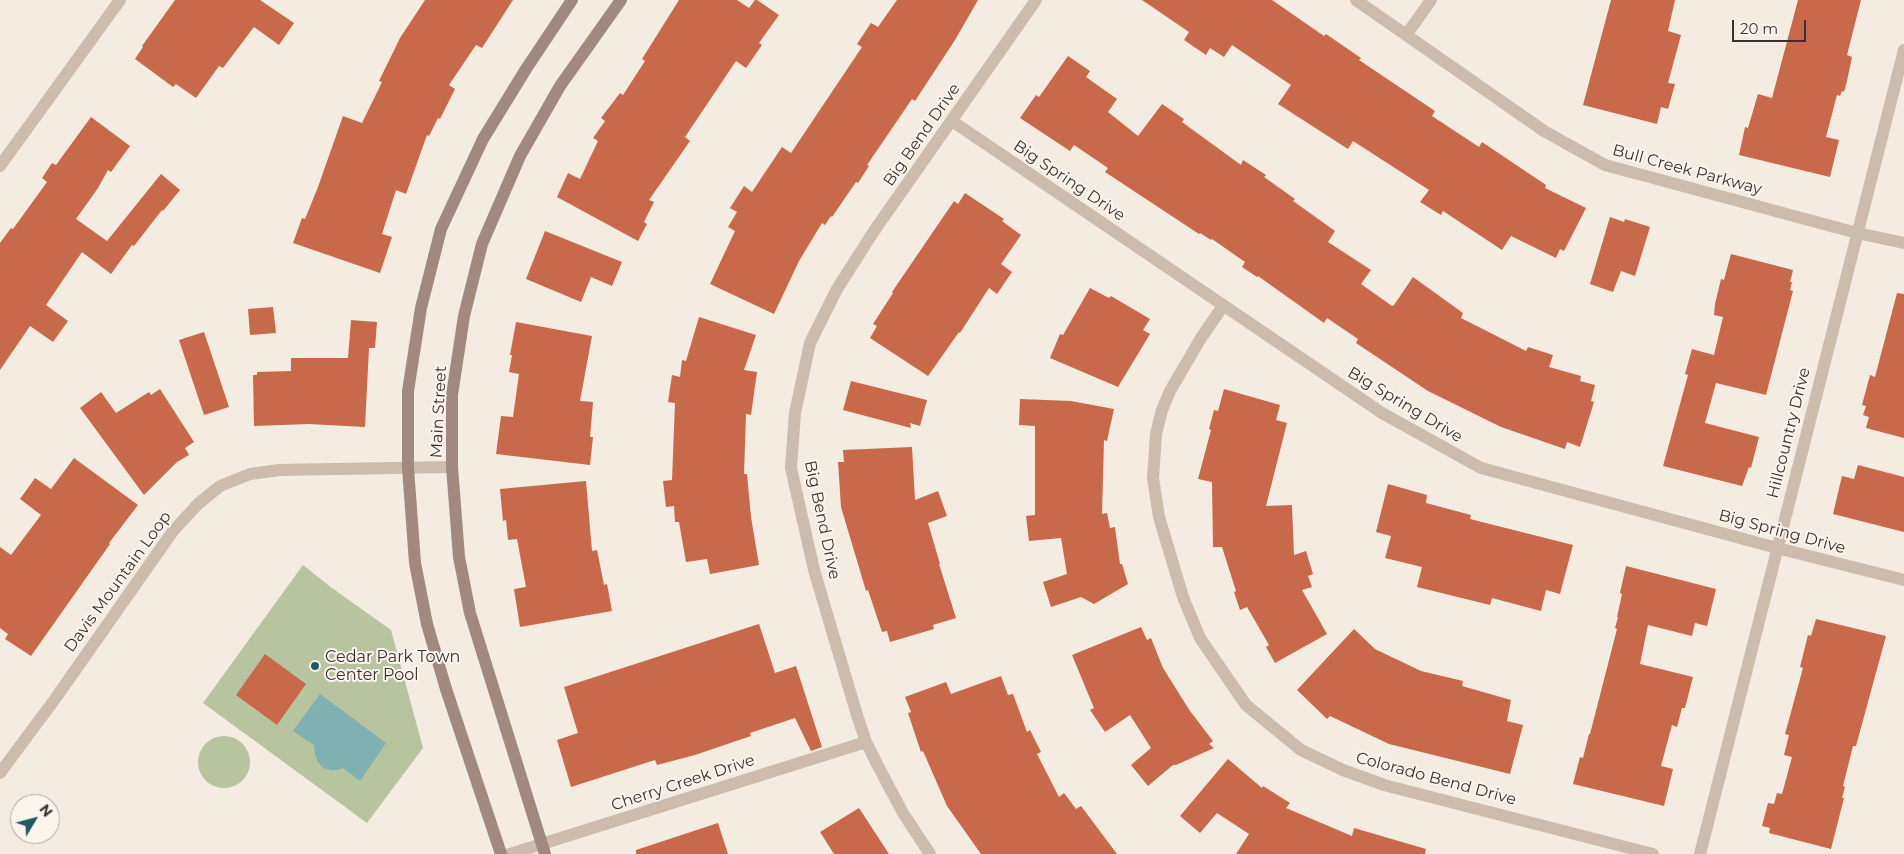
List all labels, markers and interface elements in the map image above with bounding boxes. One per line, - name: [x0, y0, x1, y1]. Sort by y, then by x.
- scale bar: [1734, 10, 1808, 42]
- text: 20 m: [1740, 19, 1778, 38]
- street label: Big Bend Drive: [879, 80, 965, 190]
- street label: Big Spring Drive: [1009, 137, 1129, 225]
- street label: Bull Creek Parkway: [1610, 141, 1764, 199]
- street label: Big Spring Drive: [1344, 363, 1466, 447]
- street label: Main Street: [427, 365, 451, 459]
- street label: Hillcountry Drive: [1763, 366, 1815, 500]
- street label: Big Bend Drive: [800, 459, 844, 581]
- street label: Big Spring Drive: [1716, 506, 1848, 558]
- street label: Davis Mountain Loop: [60, 508, 176, 656]
- place label: Cedar Park Town Center Pool: [325, 647, 460, 685]
- marker: Cedar Park Town Center Pool: [309, 660, 321, 672]
- street label: Colorado Bend Drive: [1354, 748, 1518, 810]
- street label: Cherry Creek Drive: [609, 751, 757, 815]
- north arrow: [10, 794, 60, 844]
- text: N: [36, 801, 57, 821]

